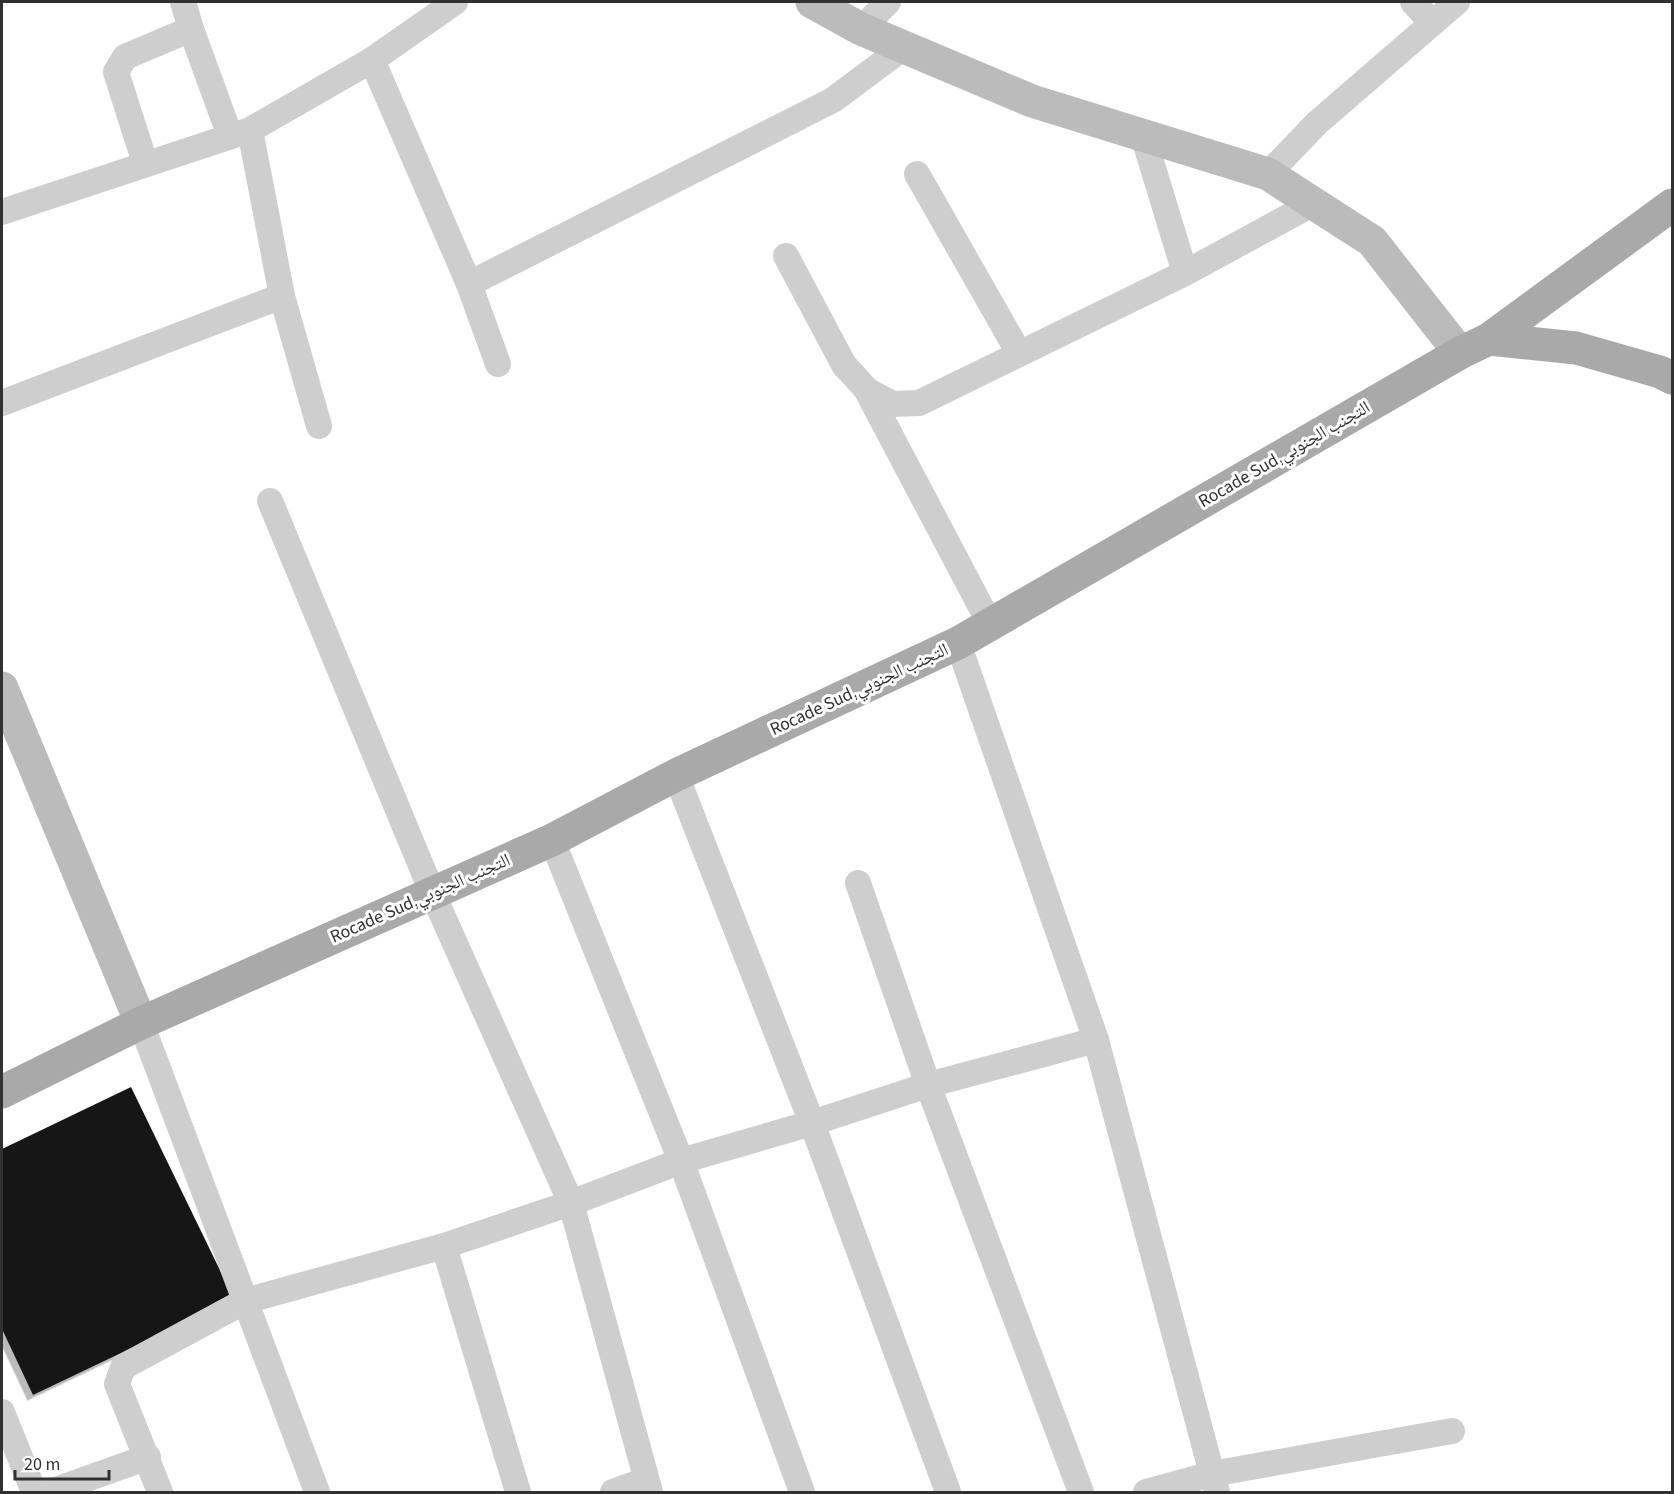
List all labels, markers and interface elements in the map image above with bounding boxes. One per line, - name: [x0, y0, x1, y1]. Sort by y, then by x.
- street label: Rocade Sud,التجنب الجنوبي: [1194, 395, 1376, 515]
- street label: Rocade Sud,التجنب الجنوبي: [766, 637, 953, 743]
- street label: Rocade Sud,التجنب الجنوبي: [326, 847, 515, 951]
- scale bar: [15, 1443, 110, 1481]
- text: 20 m: [24, 1452, 60, 1477]

